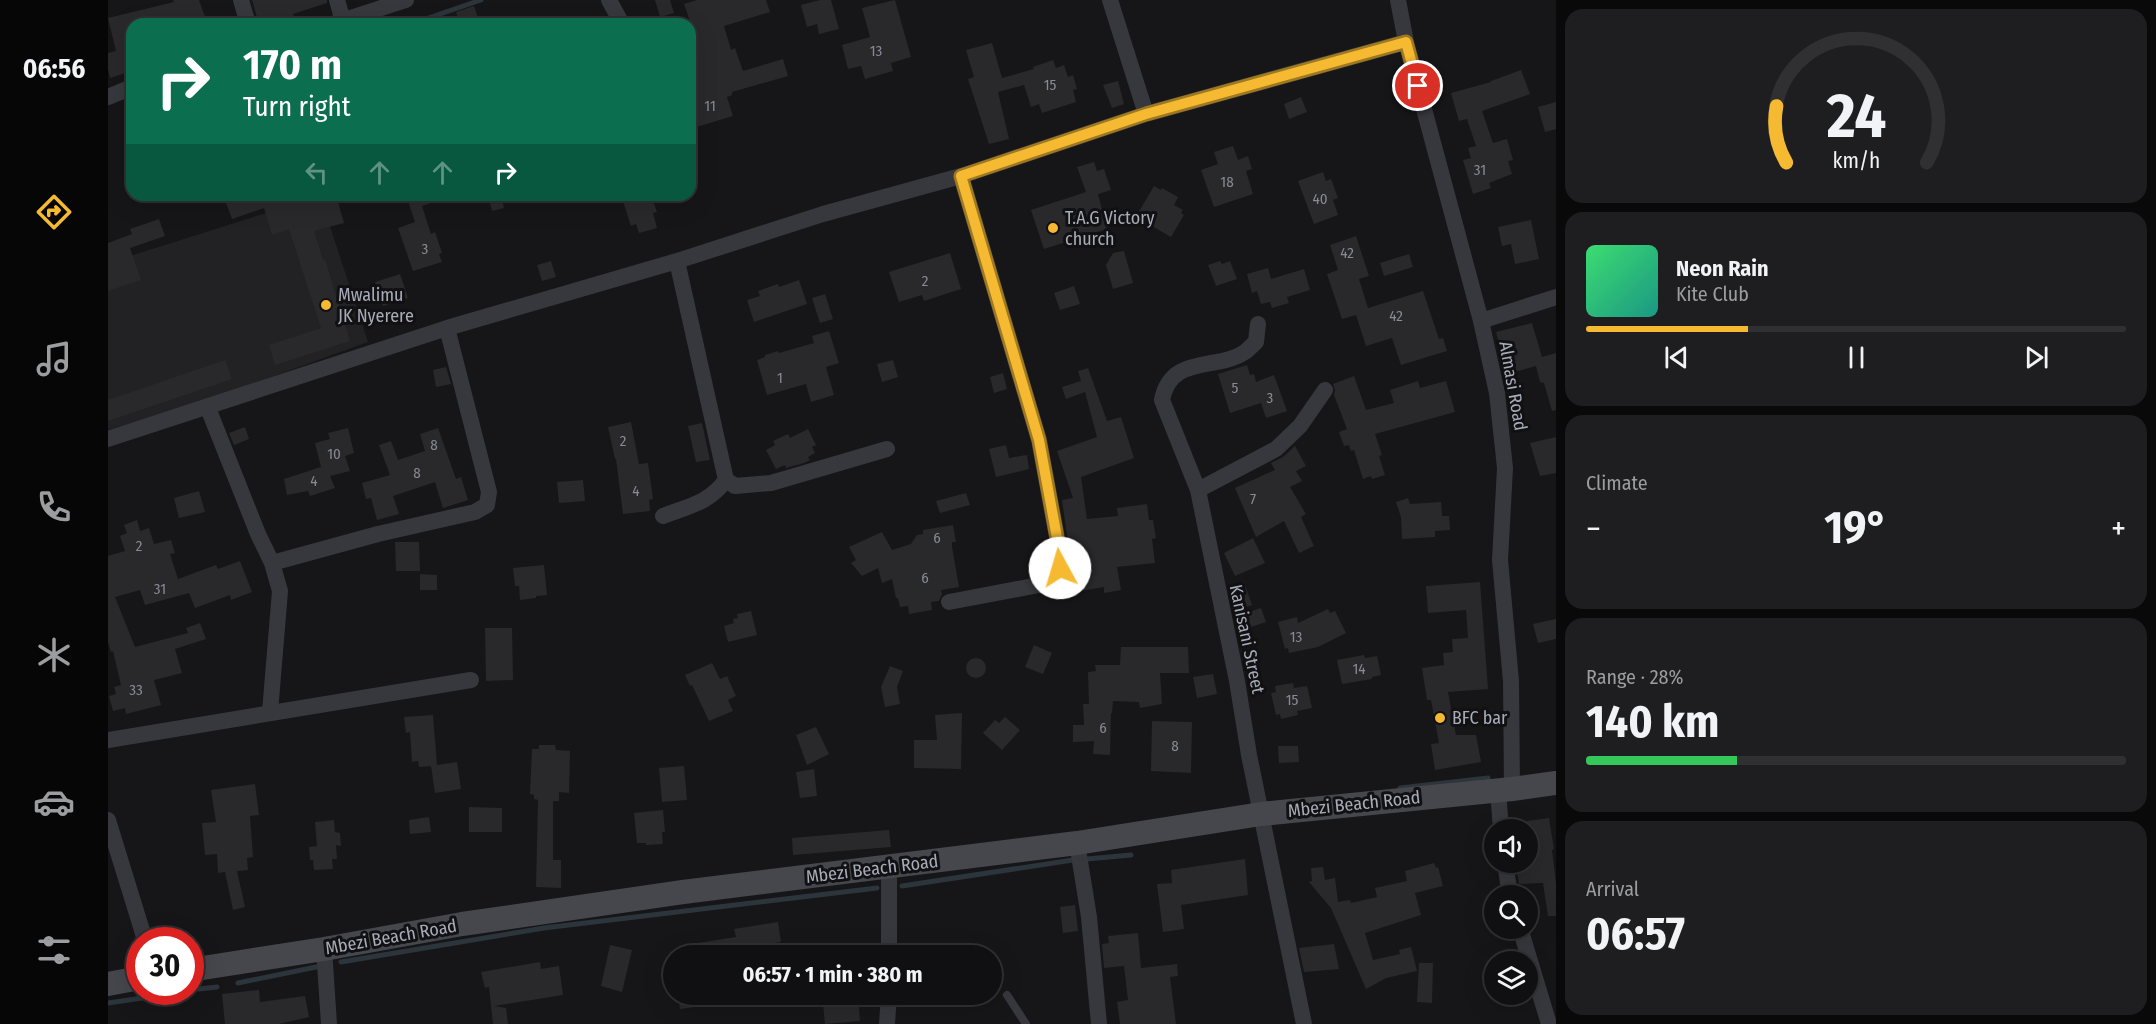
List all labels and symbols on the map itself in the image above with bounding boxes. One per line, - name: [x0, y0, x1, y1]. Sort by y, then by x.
- house number: 13: [870, 42, 883, 60]
- pin: [1392, 60, 1443, 111]
- house number: 15: [1044, 76, 1056, 94]
- house number: 11: [704, 97, 716, 115]
- house number: 31: [1474, 161, 1486, 179]
- house number: 18: [1220, 173, 1234, 191]
- house number: 40: [1312, 190, 1328, 208]
- place label: T.A.G Victory church: [1065, 207, 1154, 250]
- marker: T.A.G Victory church: [1046, 221, 1060, 235]
- house number: 3: [422, 240, 429, 258]
- house number: 42: [1340, 244, 1354, 262]
- house number: 2: [922, 272, 929, 290]
- place label: Mwalimu JK Nyerere: [338, 284, 414, 327]
- marker: Mwalimu JK Nyerere: [319, 298, 333, 312]
- house number: 42: [1389, 307, 1403, 325]
- street label: Almasi Road: [1494, 340, 1532, 432]
- house number: 1: [777, 369, 783, 387]
- house number: 5: [1232, 379, 1239, 397]
- house number: 3: [1267, 389, 1274, 407]
- house number: 2: [620, 432, 627, 450]
- house number: 8: [430, 436, 438, 454]
- house number: 10: [327, 445, 341, 463]
- house number: 8: [413, 464, 421, 482]
- house number: 4: [310, 472, 318, 490]
- house number: 4: [632, 482, 640, 500]
- house number: 7: [1250, 490, 1256, 508]
- house number: 6: [933, 529, 941, 547]
- position arrow: [1028, 536, 1092, 600]
- house number: 2: [136, 537, 143, 555]
- house number: 6: [921, 569, 929, 587]
- house number: 31: [154, 580, 166, 598]
- street label: Kanisani Street: [1225, 582, 1269, 696]
- house number: 13: [1290, 628, 1303, 646]
- house number: 14: [1352, 660, 1366, 678]
- house number: 33: [129, 681, 143, 699]
- house number: 15: [1286, 691, 1298, 709]
- place label: BFC bar: [1452, 707, 1508, 729]
- marker: BFC bar: [1433, 711, 1447, 725]
- house number: 6: [1099, 719, 1107, 737]
- house number: 8: [1171, 737, 1179, 755]
- street label: Mbezi Beach Road: [1287, 786, 1421, 822]
- street label: Mbezi Beach Road: [805, 850, 939, 888]
- street label: Mbezi Beach Road: [324, 915, 458, 959]
- speed limit sign: 30: [126, 927, 204, 1005]

